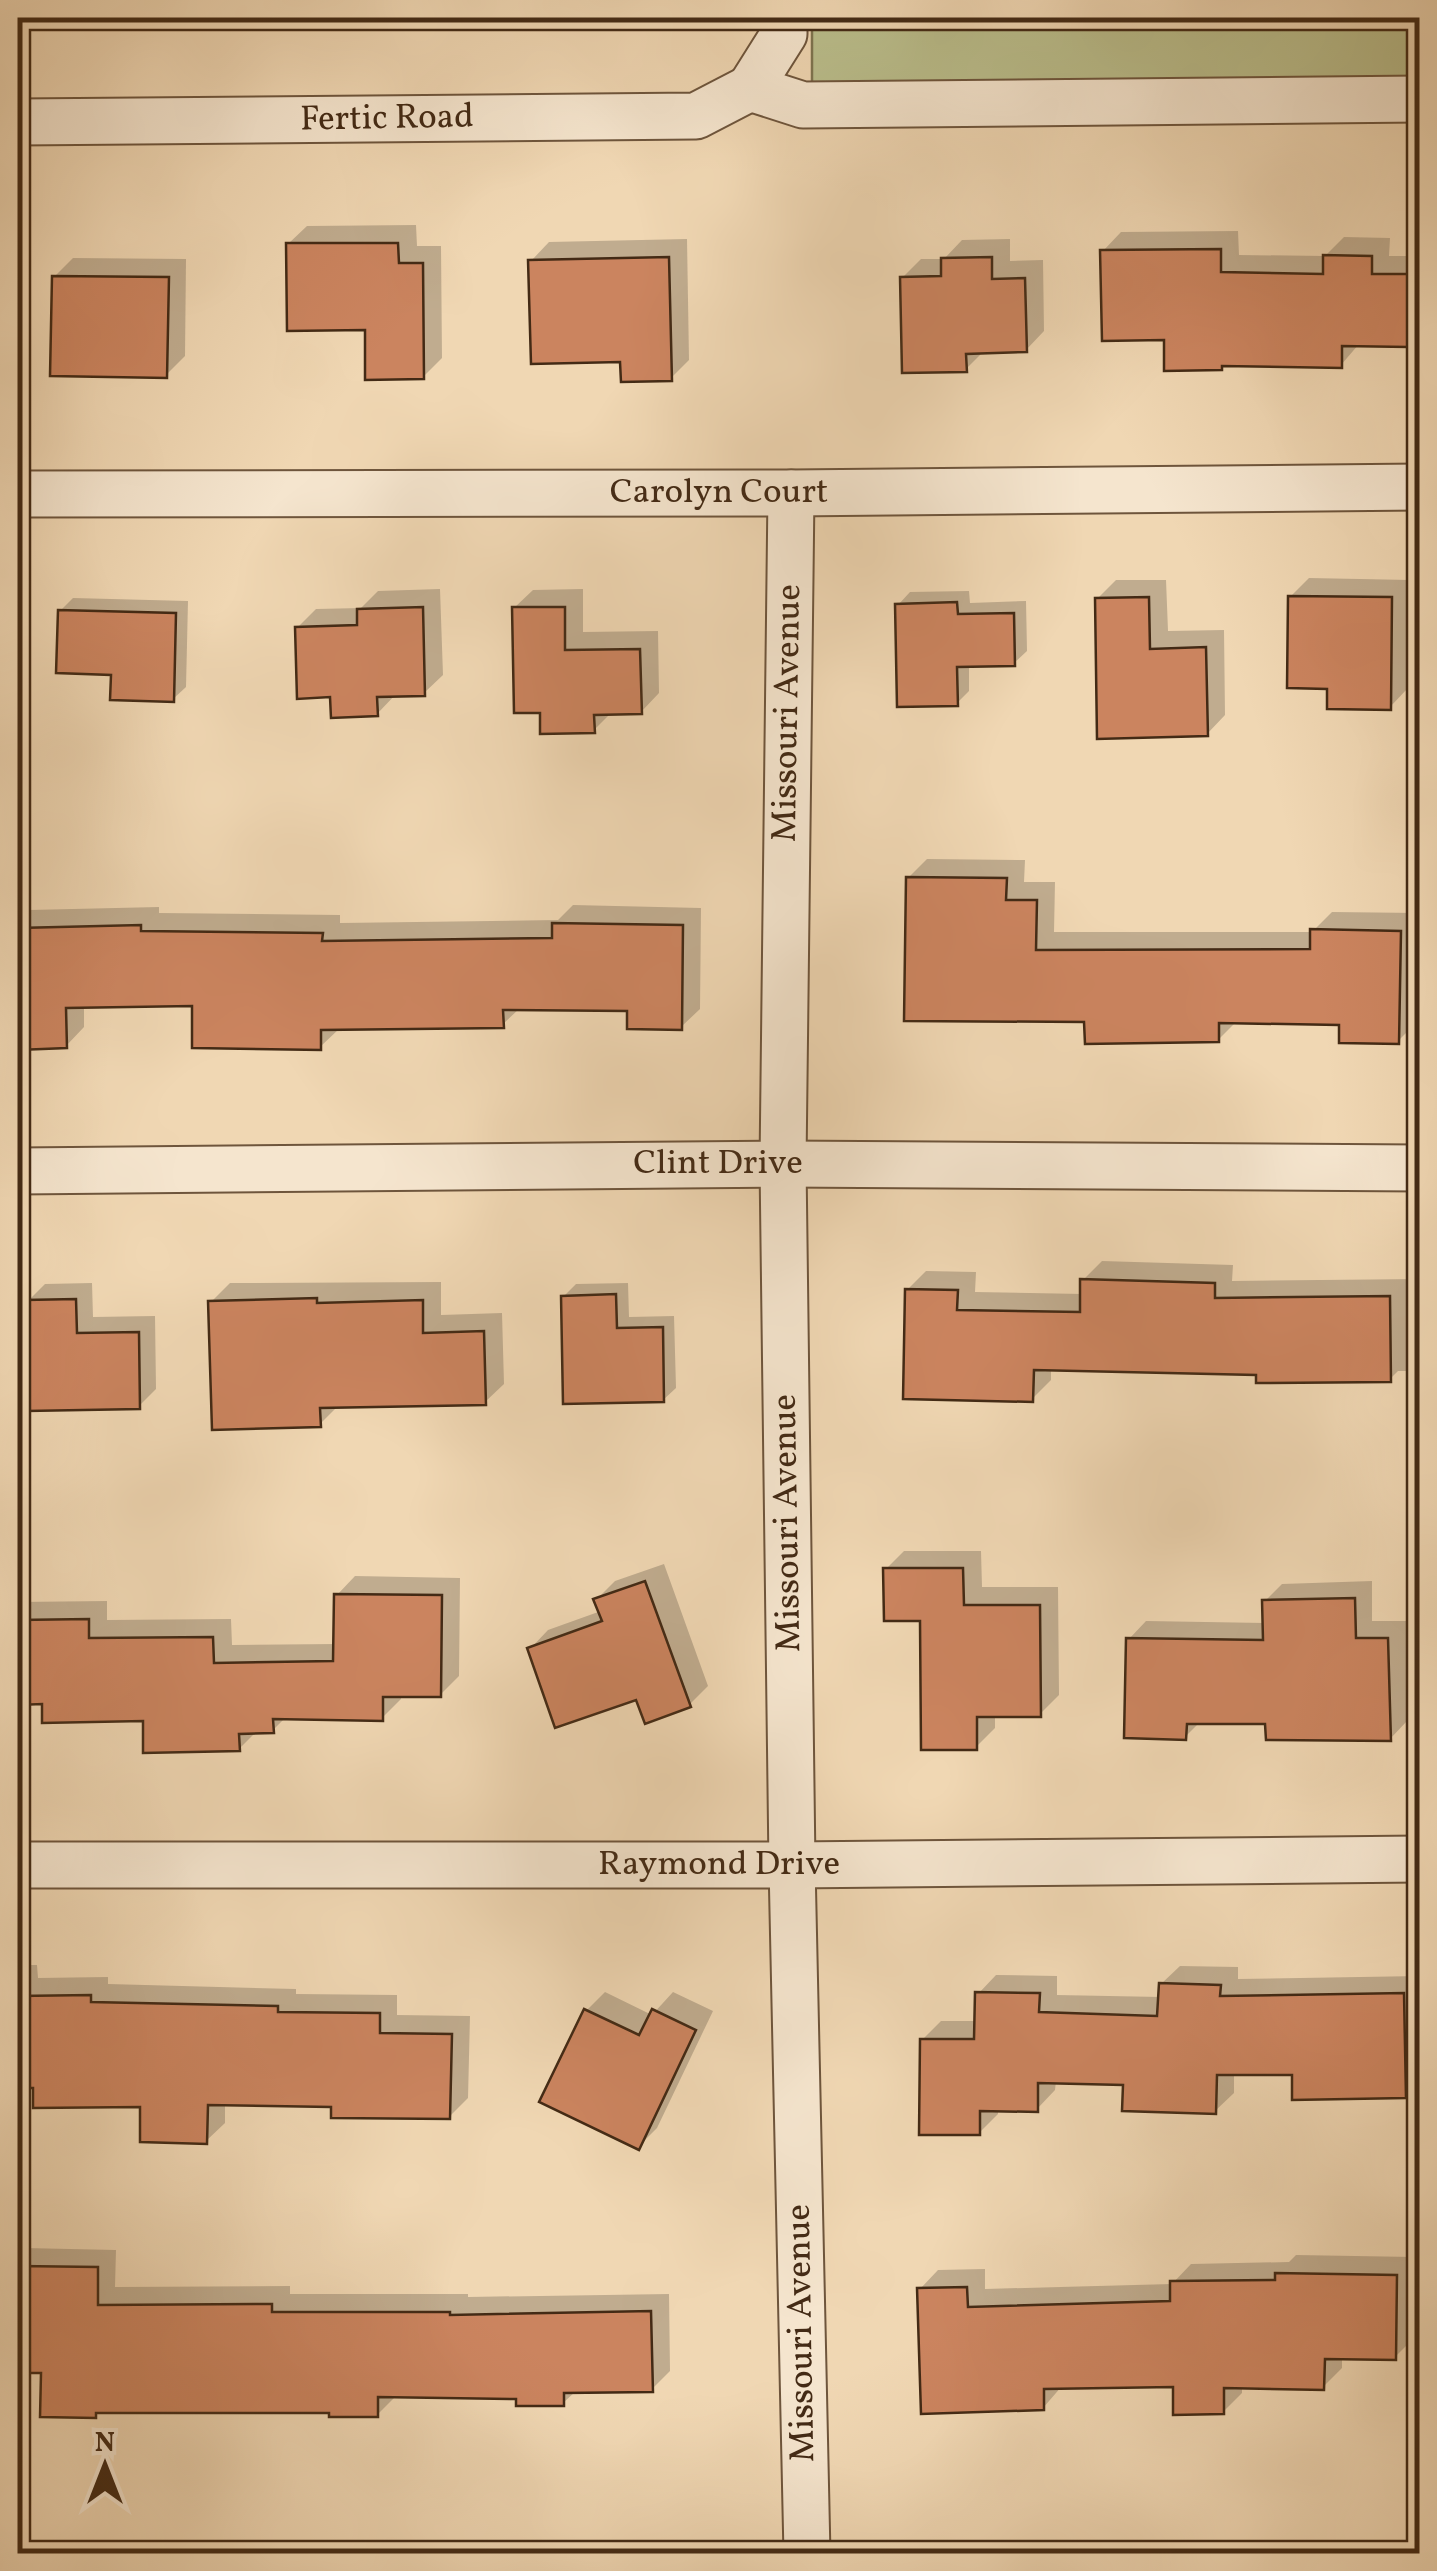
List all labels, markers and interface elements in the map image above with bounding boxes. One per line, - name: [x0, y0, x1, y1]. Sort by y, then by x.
- street label: Fertic Road: [300, 93, 474, 145]
- street label: Carolyn Court: [610, 469, 828, 517]
- street label: Missouri Avenue: [762, 584, 814, 842]
- street label: Clint Drive: [633, 1140, 803, 1188]
- street label: Missouri Avenue: [762, 1394, 814, 1652]
- street label: Raymond Drive: [598, 1841, 840, 1889]
- street label: Missouri Avenue: [776, 2204, 828, 2462]
- north arrow: [55, 2416, 155, 2516]
- text: N: [95, 2424, 115, 2463]

